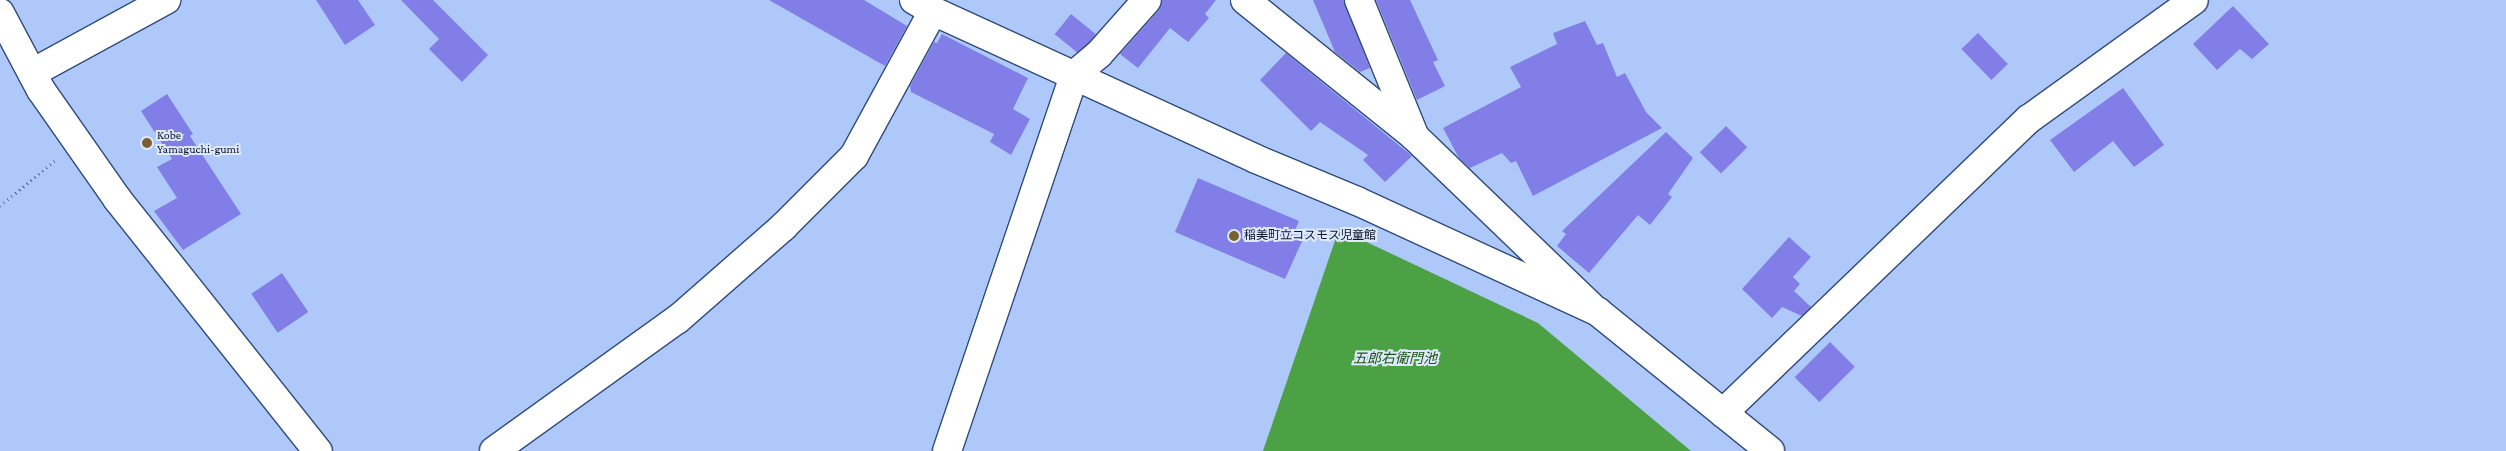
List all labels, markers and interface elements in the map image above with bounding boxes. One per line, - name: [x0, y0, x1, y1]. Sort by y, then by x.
- place label: Kobe Yamaguchi-gumi: [157, 129, 239, 157]
- marker: Kobe Yamaguchi-gumi: [141, 137, 153, 149]
- place label: 稲美町立コスモス児童館: [1244, 229, 1376, 243]
- marker: 稲美町立コスモス児童館: [1228, 230, 1240, 242]
- water label: 五郎右衛門池: [1353, 350, 1437, 366]

